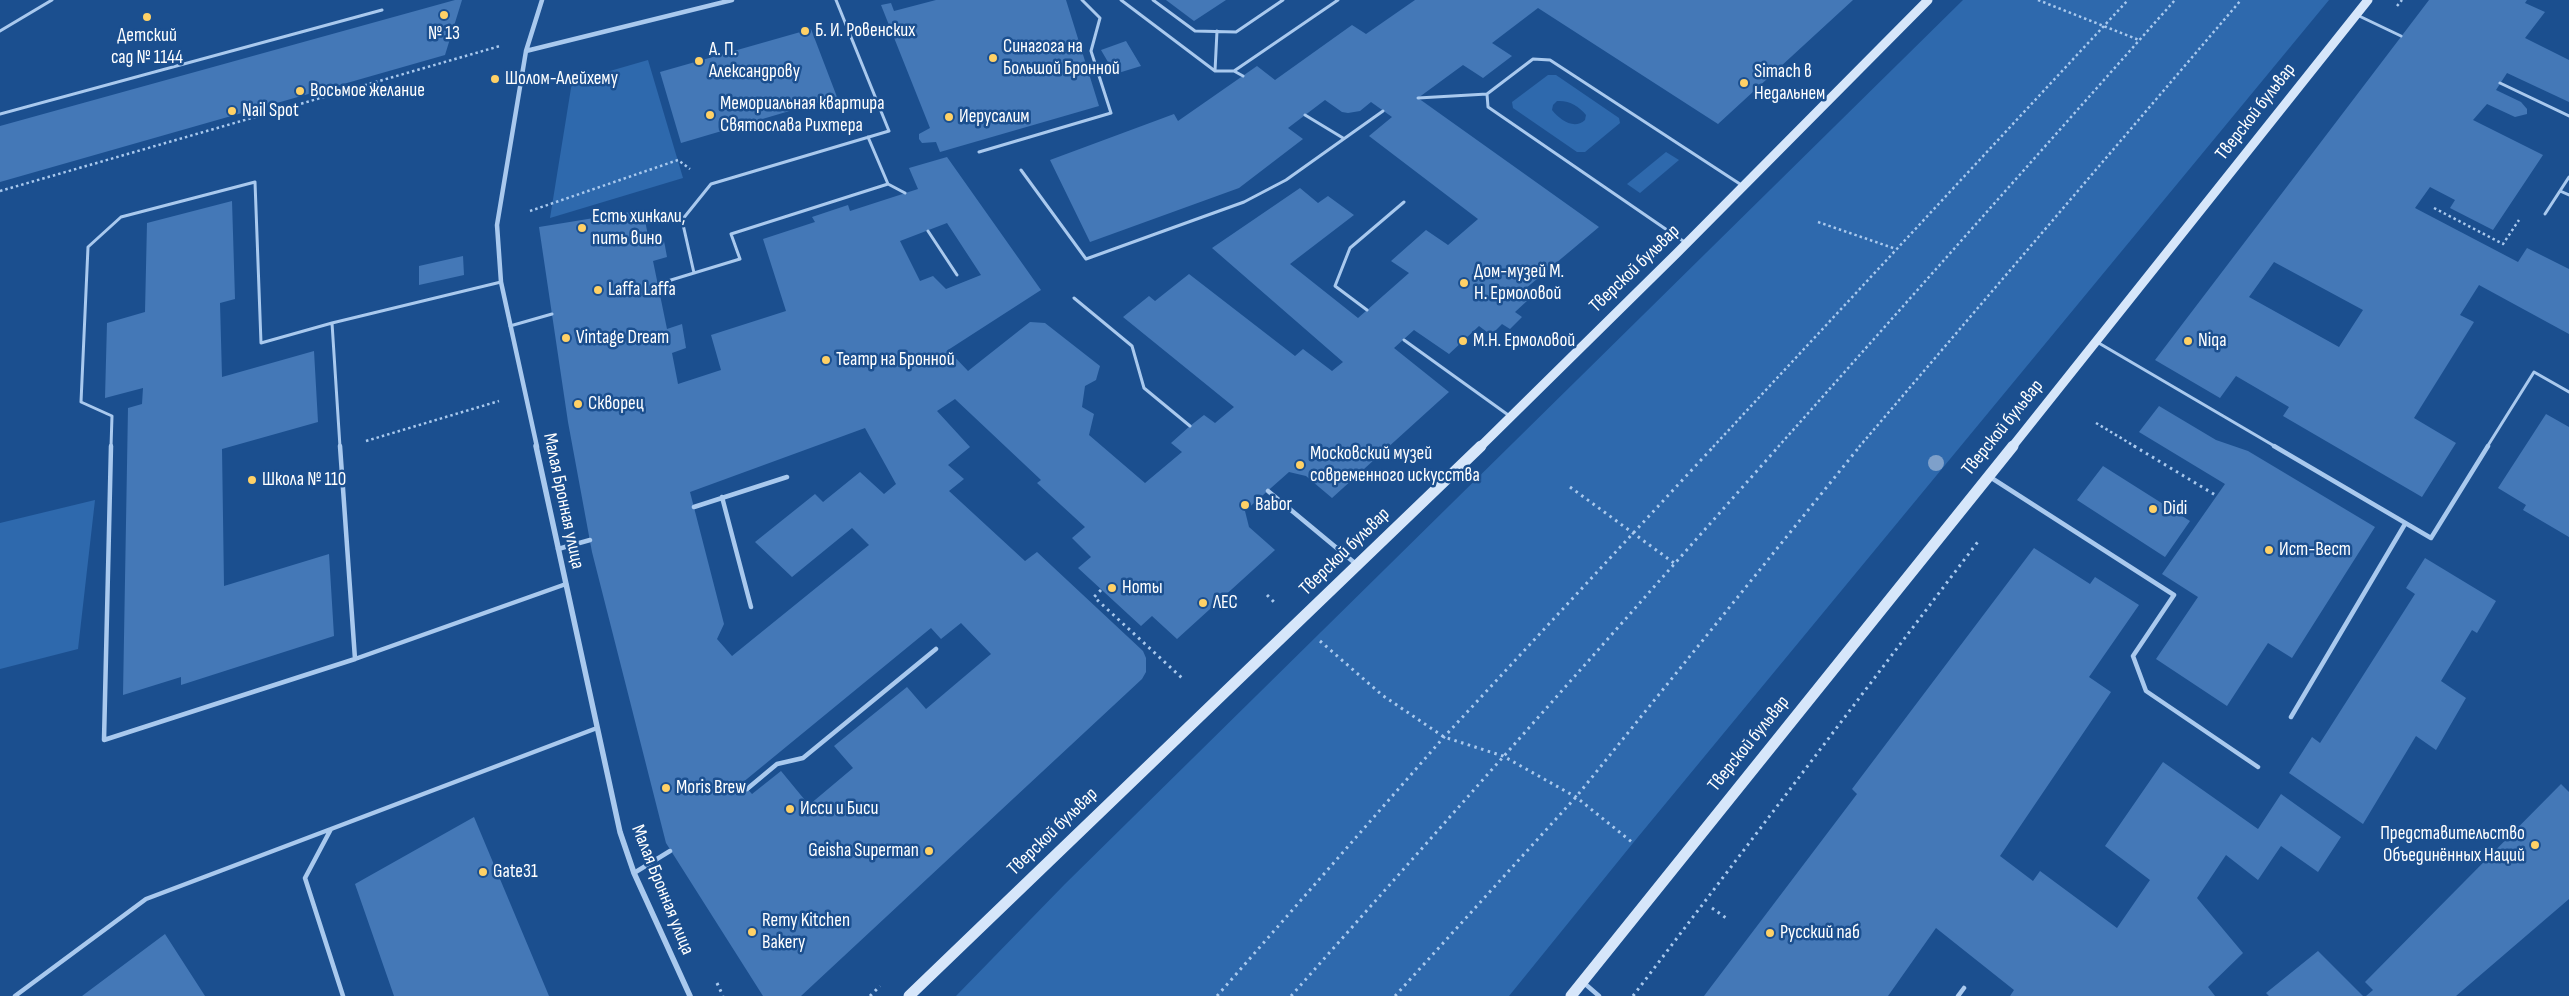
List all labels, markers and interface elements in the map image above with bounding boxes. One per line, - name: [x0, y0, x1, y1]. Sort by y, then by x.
- marker: № 13: [438, 9, 450, 21]
- marker: Детский сад № 1144: [141, 11, 153, 23]
- place label: Б. И. Ровенских: [815, 20, 915, 42]
- place label: № 13: [428, 23, 460, 45]
- place label: Детский сад № 1144: [111, 25, 183, 69]
- marker: Б. И. Ровенских: [799, 25, 811, 37]
- place label: Синагога на Большой Бронной: [1003, 36, 1120, 80]
- place label: А. П. Александрову: [709, 39, 800, 83]
- marker: Синагога на Большой Бронной: [987, 52, 999, 64]
- marker: А. П. Александрову: [693, 55, 705, 67]
- street label: Тверской бульвар: [2211, 59, 2301, 165]
- place label: Simach в Недальнем: [1754, 61, 1825, 105]
- place label: Шолом-Алейхему: [505, 68, 618, 90]
- marker: Шолом-Алейхему: [489, 73, 501, 85]
- marker: Simach в Недальнем: [1738, 77, 1750, 89]
- place label: Восьмое желание: [310, 80, 425, 102]
- marker: Восьмое желание: [294, 85, 306, 97]
- place label: Мемориальная квартира Святослава Рихтера: [720, 93, 885, 137]
- place label: Nail Spot: [242, 100, 299, 122]
- marker: Nail Spot: [226, 105, 238, 117]
- place label: Иерусалим: [959, 106, 1030, 128]
- marker: Мемориальная квартира Святослава Рихтера: [704, 109, 716, 121]
- marker: Иерусалим: [943, 111, 955, 123]
- place label: Есть хинкали, пить вино: [592, 206, 685, 250]
- street label: Тверской бульвар: [1585, 220, 1685, 318]
- marker: Есть хинкали, пить вино: [576, 222, 588, 234]
- place label: Дом-музей М. Н. Ермоловой: [1474, 261, 1564, 305]
- marker: Дом-музей М. Н. Ермоловой: [1458, 277, 1470, 289]
- place label: Laffa Laffa: [608, 279, 676, 301]
- marker: Laffa Laffa: [592, 284, 604, 296]
- place label: Vintage Dream: [576, 327, 669, 349]
- place label: М.Н. Ермоловой: [1473, 330, 1575, 352]
- place label: Niqa: [2198, 330, 2226, 352]
- marker: Vintage Dream: [560, 332, 572, 344]
- marker: М.Н. Ермоловой: [1457, 335, 1469, 347]
- marker: Niqa: [2182, 335, 2194, 347]
- place label: Театр на Бронной: [836, 349, 955, 371]
- marker: Театр на Бронной: [820, 354, 832, 366]
- street label: Тверской бульвар: [1957, 375, 2049, 481]
- place label: Скворец: [588, 393, 644, 415]
- marker: Скворец: [572, 398, 584, 410]
- street label: Малая Бронная улица: [537, 431, 589, 571]
- place label: Московский музей современного искусства: [1310, 443, 1480, 487]
- marker: Московский музей современного искусства: [1294, 459, 1306, 471]
- place label: Школа № 110: [262, 469, 346, 491]
- marker: Школа № 110: [246, 474, 258, 486]
- place label: Babor: [1255, 494, 1292, 516]
- place label: Didi: [2163, 498, 2187, 520]
- marker: Babor: [1239, 499, 1251, 511]
- street label: Тверской бульвар: [1295, 503, 1395, 601]
- marker: Didi: [2147, 503, 2159, 515]
- place label: Ист-Вест: [2279, 539, 2351, 561]
- marker: Ист-Вест: [2263, 544, 2275, 556]
- place label: Ноты: [1122, 577, 1163, 599]
- marker: Ноты: [1106, 582, 1118, 594]
- place label: ЛЕС: [1213, 592, 1238, 614]
- marker: ЛЕС: [1197, 597, 1209, 609]
- street label: Тверской бульвар: [1703, 691, 1795, 797]
- place label: Moris Brew: [676, 777, 746, 799]
- marker: Moris Brew: [660, 782, 672, 794]
- street label: Тверской бульвар: [1003, 783, 1103, 881]
- place label: Исси и Биси: [800, 798, 879, 820]
- marker: Исси и Биси: [784, 803, 796, 815]
- street label: Малая Бронная улица: [626, 822, 698, 958]
- place label: Представительство Объединённых Наций: [2380, 823, 2525, 867]
- marker: Представительство Объединённых Наций: [2529, 839, 2541, 851]
- place label: Geisha Superman: [808, 840, 919, 862]
- marker: Geisha Superman: [923, 845, 935, 857]
- place label: Gate31: [493, 861, 538, 883]
- marker: Gate31: [477, 866, 489, 878]
- place label: Remy Kitchen Bakery: [762, 910, 850, 954]
- place label: Русский паб: [1780, 922, 1860, 944]
- marker: Remy Kitchen Bakery: [746, 926, 758, 938]
- marker: Русский паб: [1764, 927, 1776, 939]

